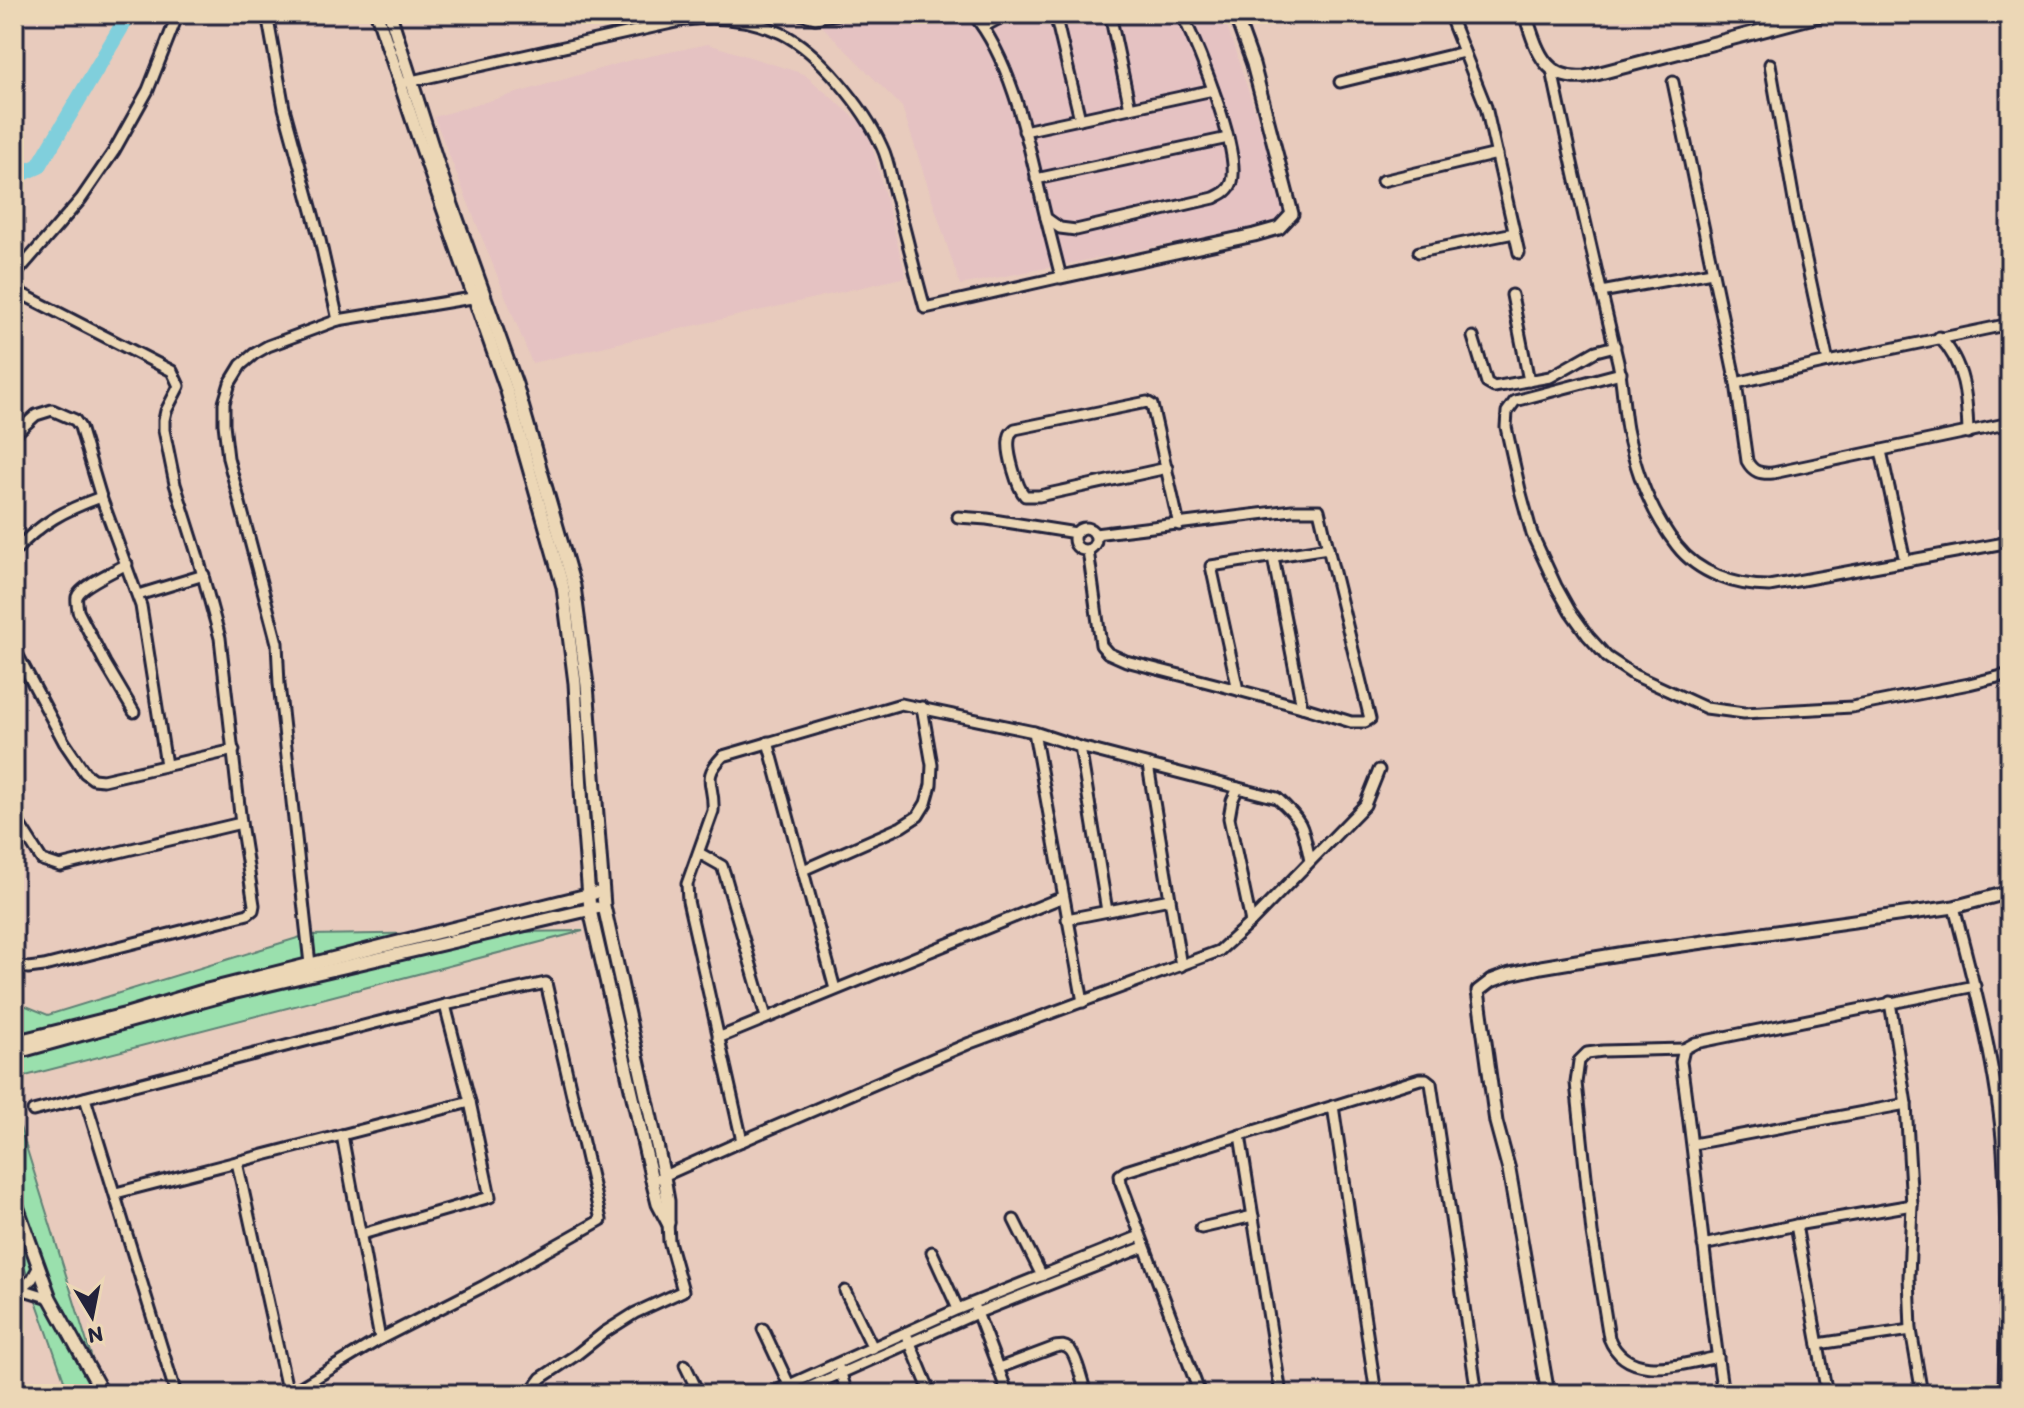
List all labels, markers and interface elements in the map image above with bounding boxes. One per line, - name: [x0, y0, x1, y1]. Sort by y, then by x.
- north arrow: [52, 1276, 132, 1356]
- text: N: [86, 1321, 105, 1350]

